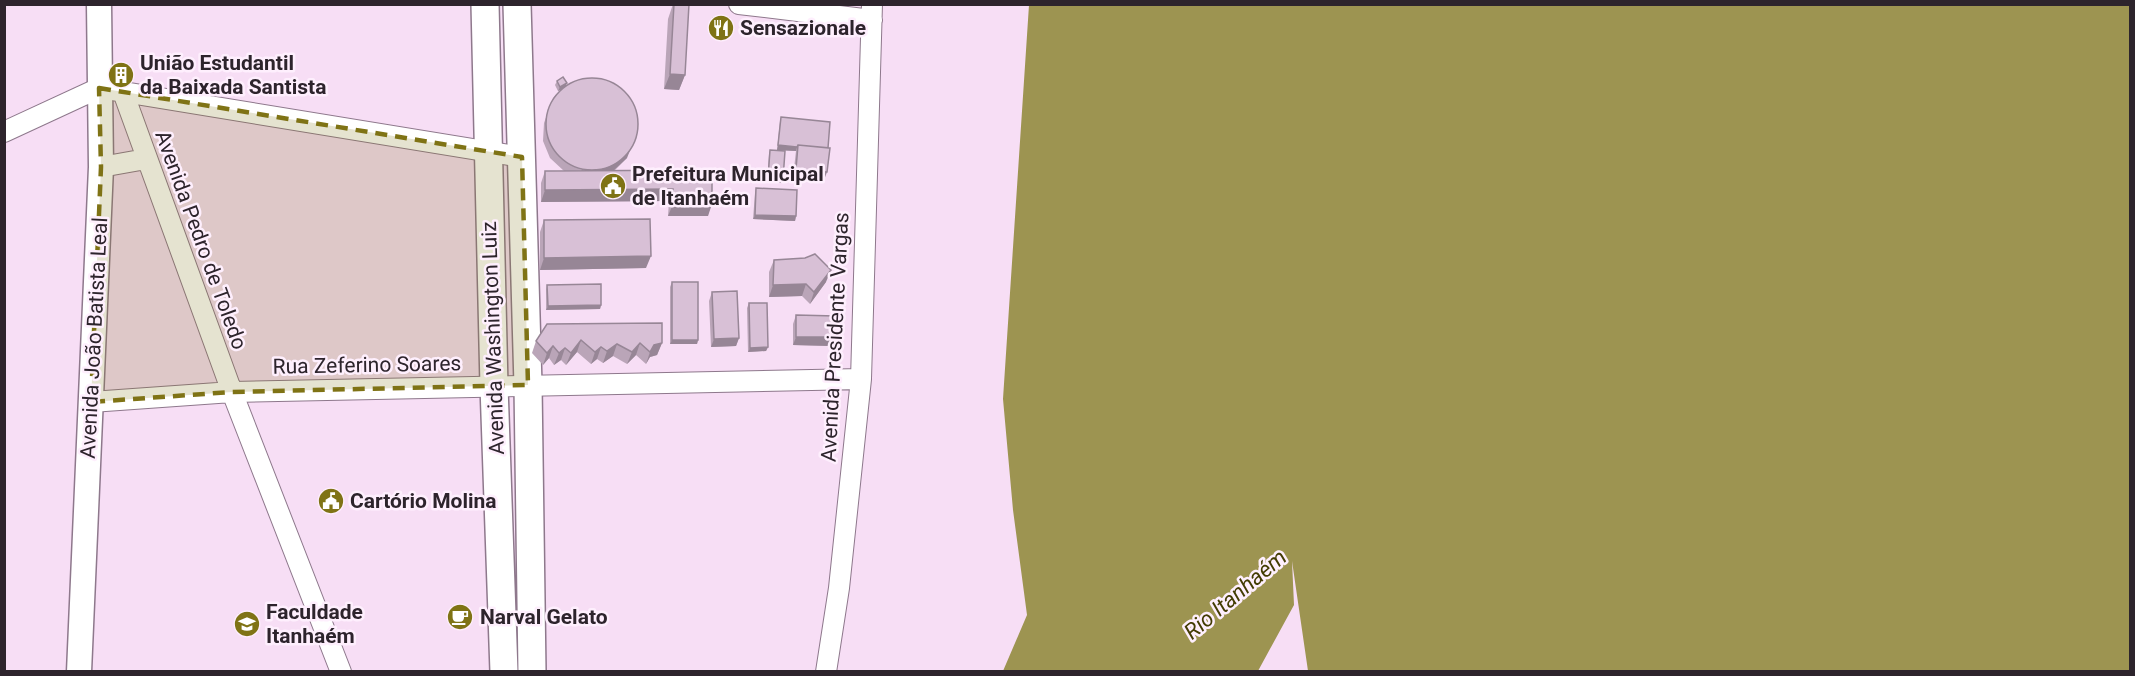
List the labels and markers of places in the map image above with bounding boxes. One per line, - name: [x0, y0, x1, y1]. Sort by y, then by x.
- restaurant icon: Sensazionale: [706, 13, 736, 43]
- place label: Sensazionale: [740, 16, 866, 40]
- place label: União Estudantil da Baixada Santista: [140, 51, 326, 99]
- building icon: União Estudantil da Baixada Santista: [106, 60, 136, 90]
- place label: Prefeitura Municipal de Itanhaém: [632, 162, 824, 210]
- public building icon: Prefeitura Municipal de Itanhaém: [598, 171, 628, 201]
- public building icon: Cartório Molina: [316, 486, 346, 516]
- place label: Cartório Molina: [350, 489, 497, 513]
- place label: Faculdade Itanhaém: [266, 600, 363, 648]
- cafe icon: Narval Gelato: [445, 602, 475, 632]
- place label: Narval Gelato: [480, 605, 608, 629]
- school or university icon: Faculdade Itanhaém: [232, 609, 262, 639]

